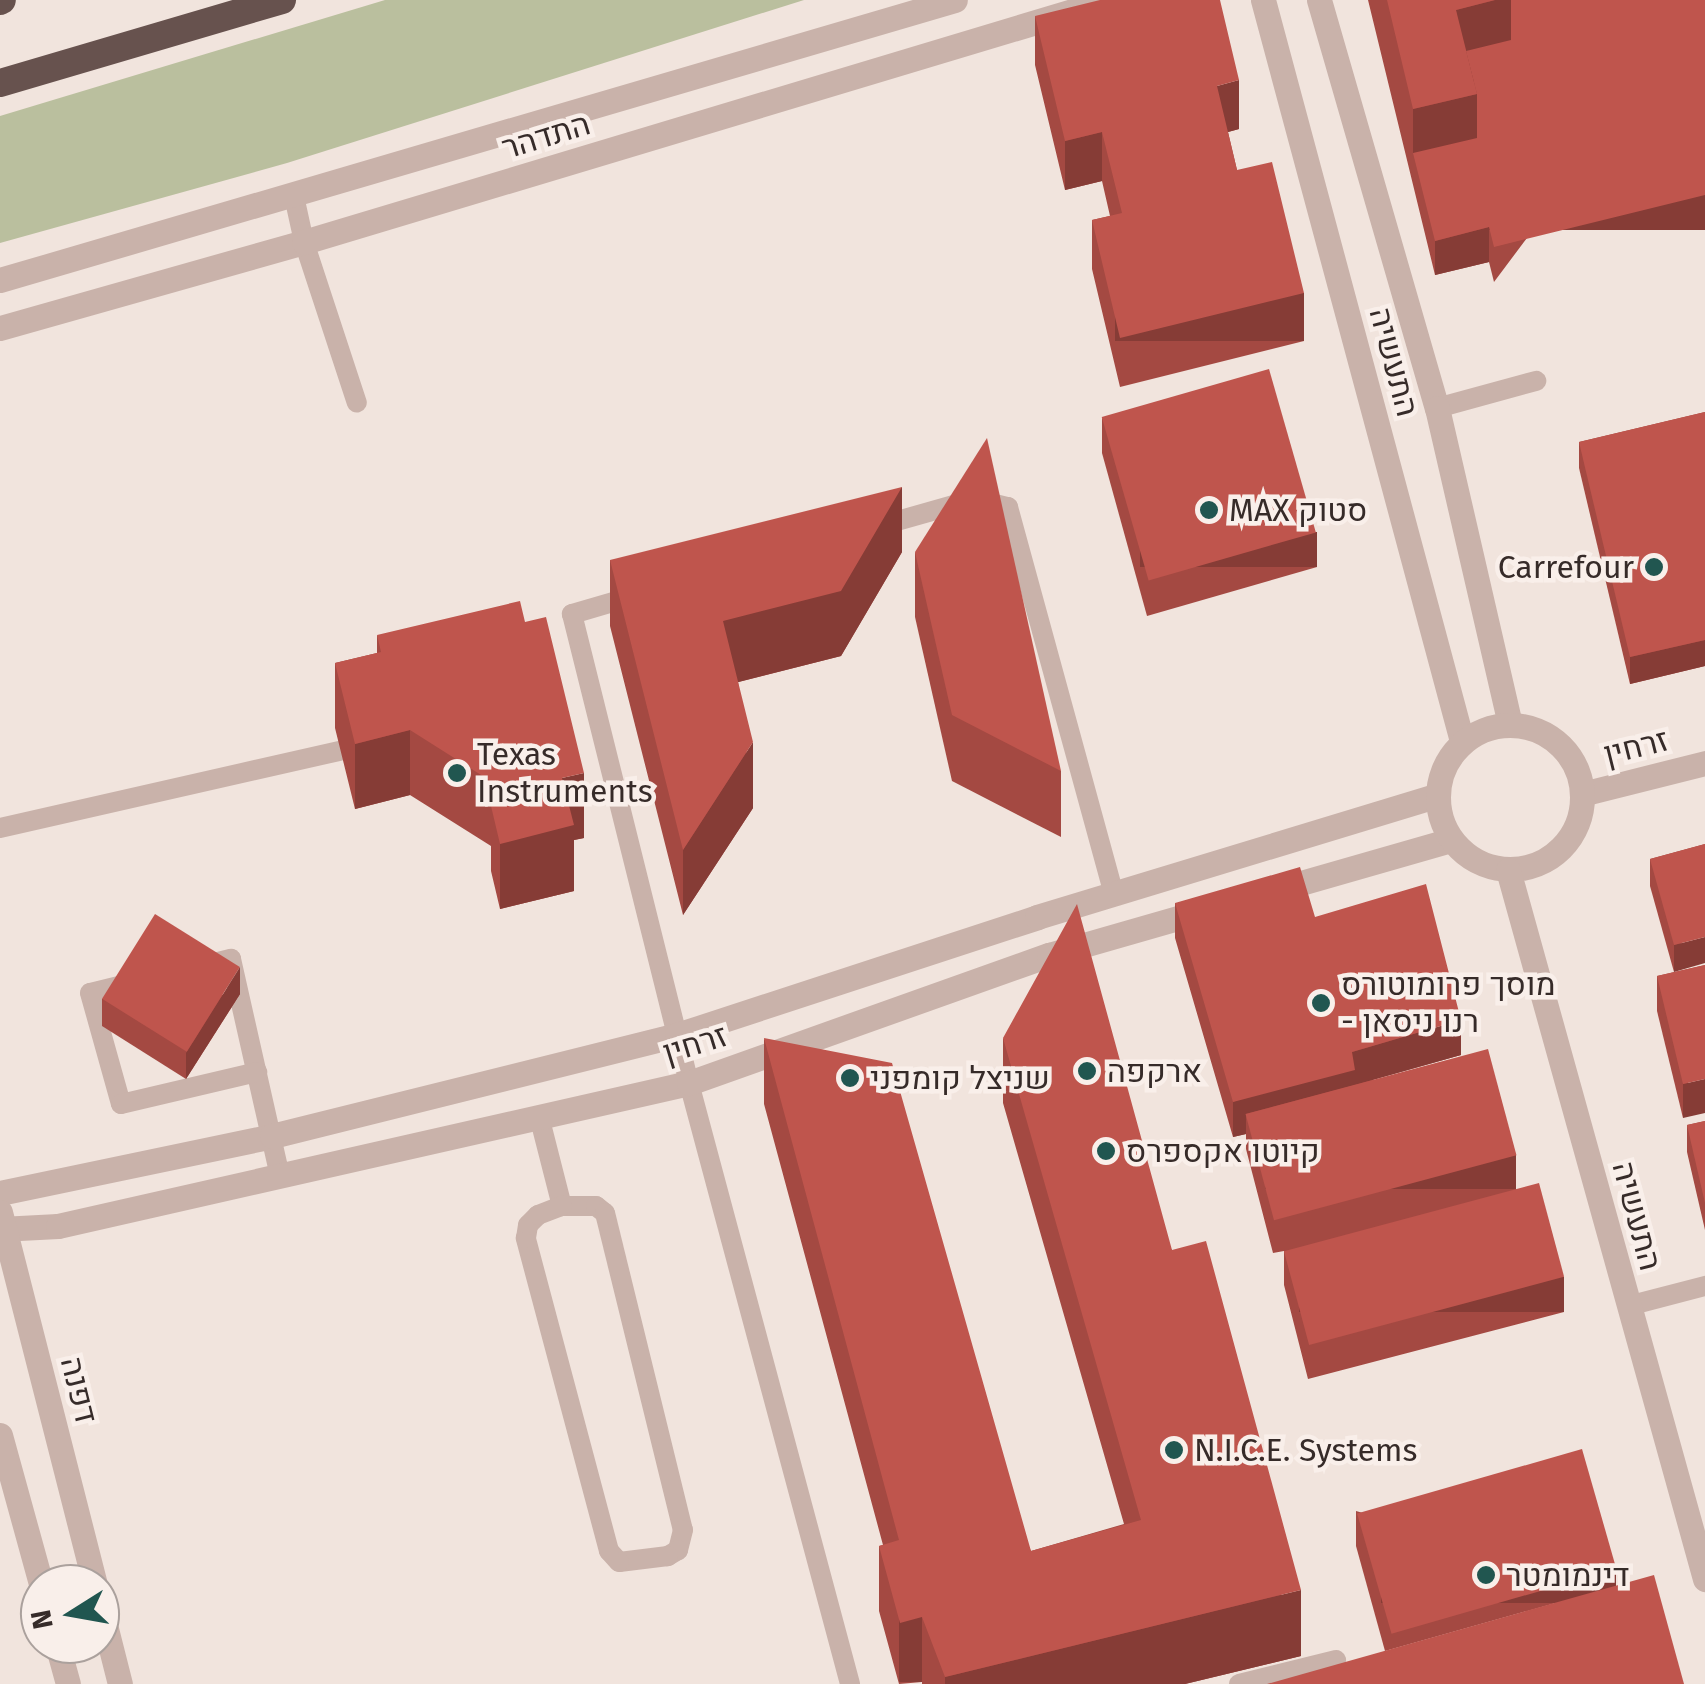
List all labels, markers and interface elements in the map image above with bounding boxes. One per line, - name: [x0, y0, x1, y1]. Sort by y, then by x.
- street label: התדהר: [497, 104, 595, 168]
- street label: התעשיה: [1361, 303, 1427, 421]
- place label: MAX סטוק: [1229, 491, 1367, 529]
- marker: MAX סטוק: [1198, 499, 1220, 521]
- place label: Carrefour: [1498, 548, 1634, 586]
- marker: Carrefour: [1643, 556, 1665, 578]
- street label: זרחין: [1600, 720, 1672, 774]
- place label: Texas Instruments: [477, 736, 653, 811]
- marker: Texas Instruments: [446, 762, 468, 784]
- place label: מוסך פרומוטורס - רנו ניסאן: [1341, 966, 1556, 1041]
- marker: מוסך פרומוטורס - רנו ניסאן: [1310, 992, 1332, 1014]
- street label: זרחין: [658, 1016, 732, 1072]
- place label: ארקפה: [1107, 1052, 1202, 1090]
- place label: שניצל קומפני: [870, 1059, 1050, 1097]
- marker: ארקפה: [1076, 1060, 1098, 1082]
- marker: שניצל קומפני: [839, 1067, 861, 1089]
- place label: קיוטו אקספרס: [1126, 1132, 1320, 1170]
- marker: קיוטו אקספרס: [1095, 1140, 1117, 1162]
- street label: התעשיה: [1604, 1157, 1670, 1275]
- street label: דפנה: [52, 1353, 106, 1427]
- place label: N.I.C.E. Systems: [1194, 1431, 1417, 1469]
- marker: N.I.C.E. Systems: [1163, 1439, 1185, 1461]
- place label: דינמומטר: [1506, 1556, 1629, 1594]
- north arrow: [20, 1564, 120, 1664]
- marker: דינמומטר: [1475, 1564, 1497, 1586]
- text: N: [24, 1607, 60, 1632]

